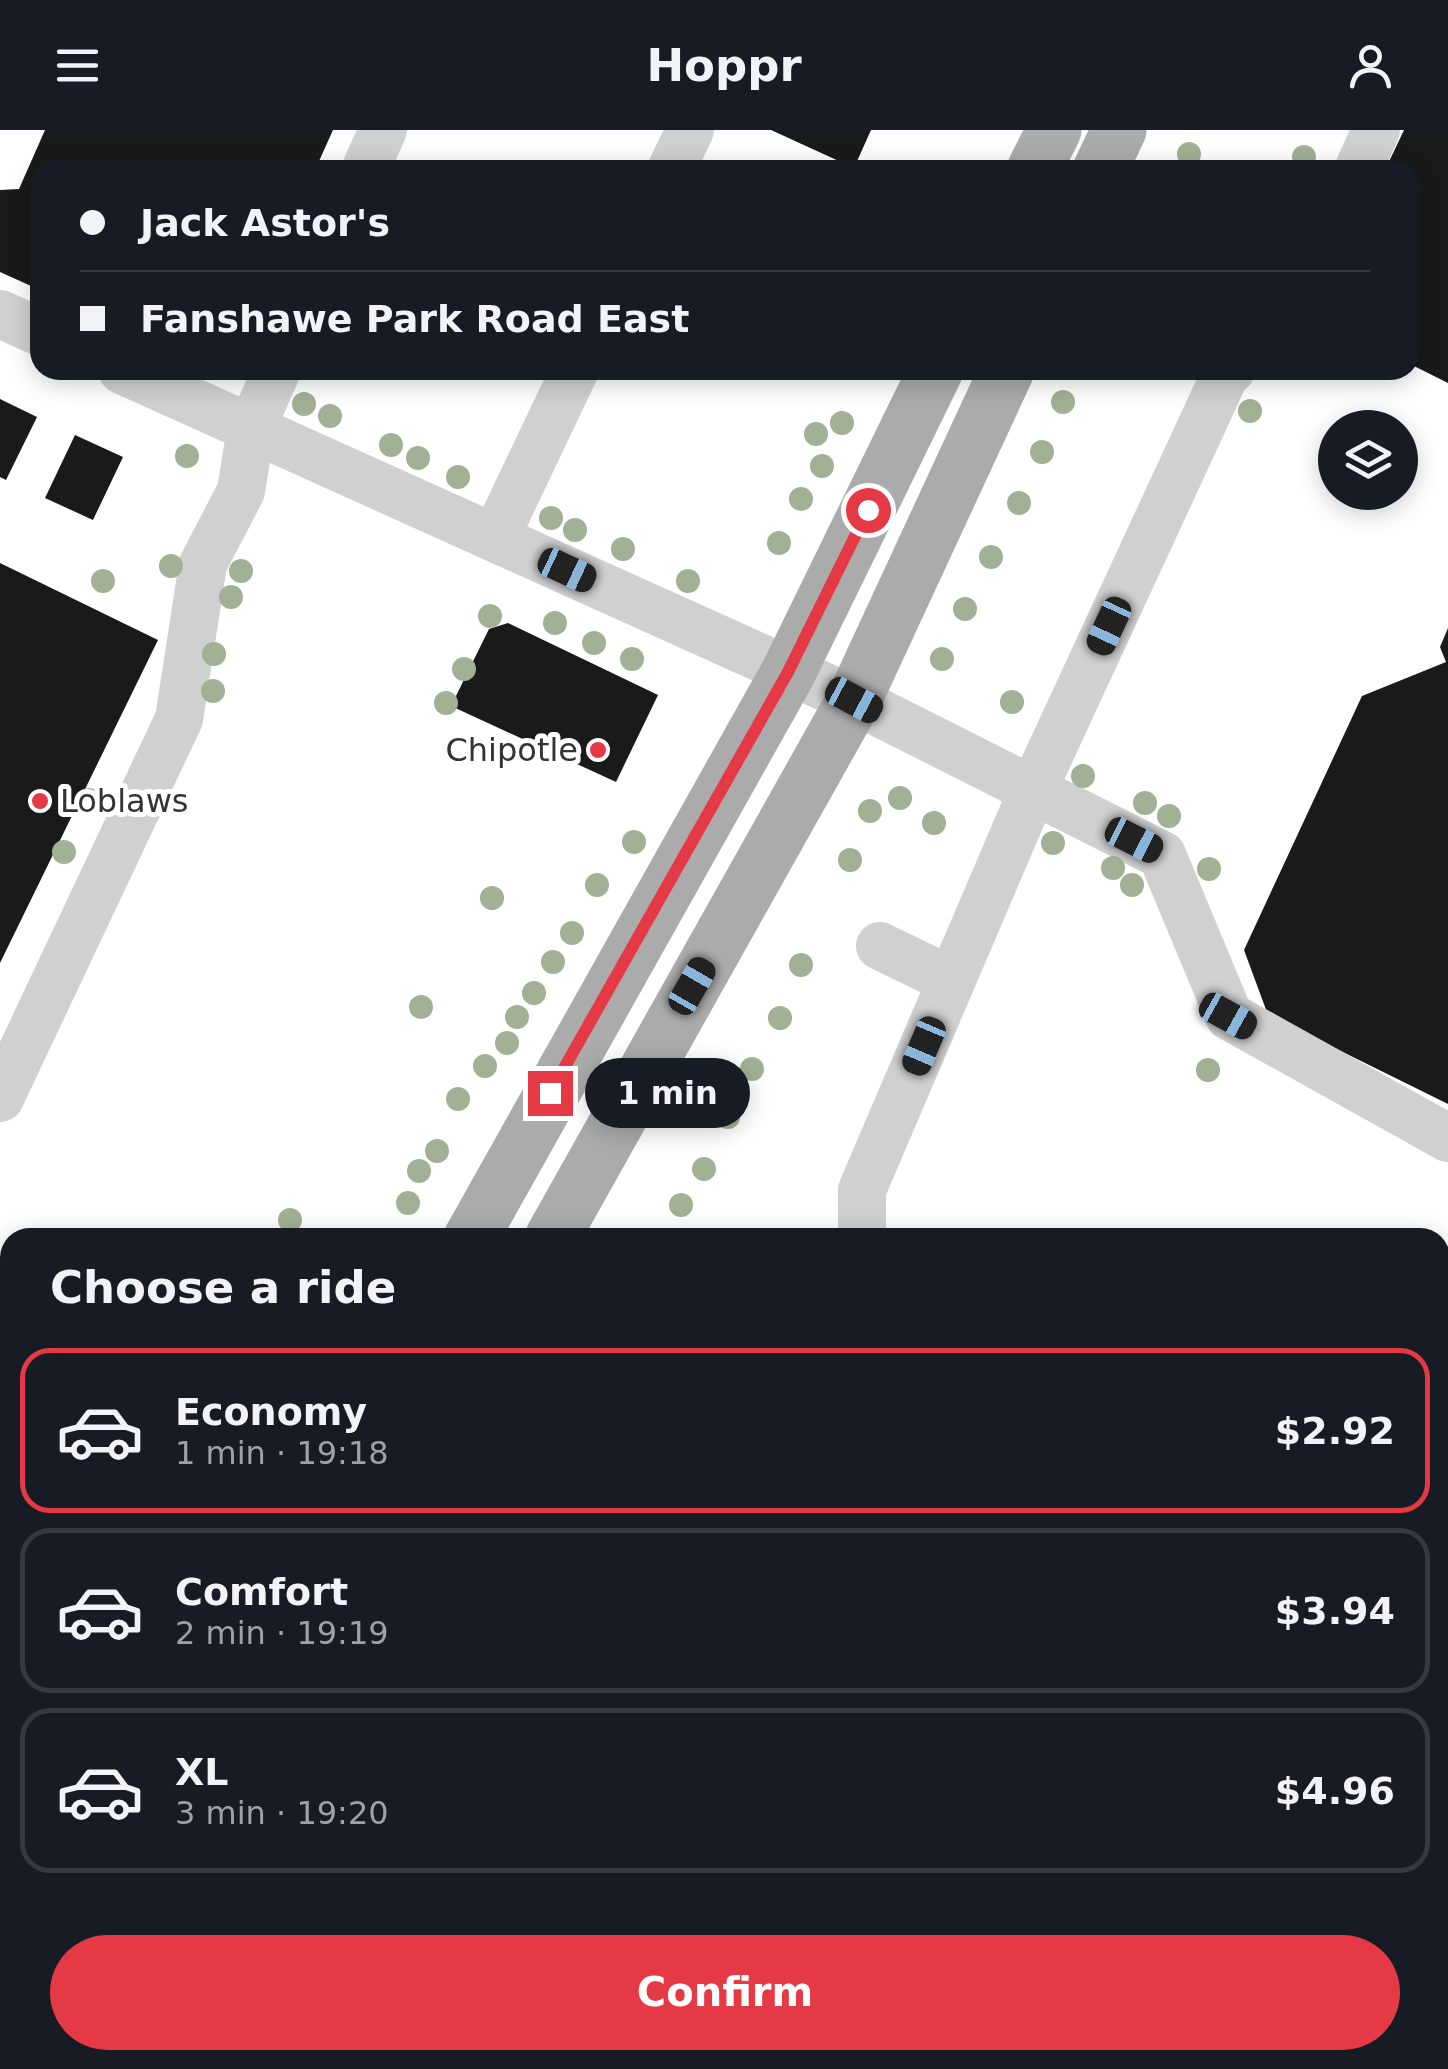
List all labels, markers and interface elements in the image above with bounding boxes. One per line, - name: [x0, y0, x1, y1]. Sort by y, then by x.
- icon: menu: [50, 38, 105, 93]
- icon: person: [1343, 38, 1398, 93]
- text: Hoppr: [646, 39, 802, 92]
- text: Jack Astor's: [140, 201, 390, 245]
- text: Fanshawe Park Road East: [140, 297, 689, 341]
- map controls: [1318, 410, 1418, 510]
- button: layers: [1318, 410, 1418, 510]
- route start: [846, 488, 891, 533]
- car: [533, 544, 601, 596]
- car: [1083, 592, 1135, 660]
- car: [820, 673, 888, 727]
- place label: Chipotle: [445, 731, 578, 769]
- marker: Chipotle: [587, 739, 609, 761]
- place label: Loblaws: [60, 782, 189, 820]
- marker: Loblaws: [29, 790, 51, 812]
- car: [1100, 813, 1168, 867]
- car: [664, 953, 720, 1019]
- car: [1194, 988, 1262, 1044]
- car: [898, 1013, 950, 1079]
- callout: 1 min: [585, 1058, 750, 1128]
- route end: [528, 1071, 573, 1116]
- text: 1 min: [617, 1074, 718, 1112]
- text: Choose a ride: [50, 1261, 396, 1314]
- icon: car: [55, 1386, 145, 1476]
- text: Economy: [175, 1390, 367, 1434]
- text: $2.92: [1275, 1409, 1395, 1453]
- text: 1 min · 19:18: [175, 1434, 389, 1472]
- icon: car: [55, 1566, 145, 1656]
- text: Comfort: [175, 1570, 348, 1614]
- text: $3.94: [1275, 1589, 1395, 1633]
- text: 2 min · 19:19: [175, 1614, 389, 1652]
- icon: car: [55, 1746, 145, 1836]
- text: XL: [175, 1750, 229, 1794]
- text: $4.96: [1275, 1769, 1395, 1813]
- text: 3 min · 19:20: [175, 1794, 389, 1832]
- button: Confirm: [50, 1935, 1400, 2050]

